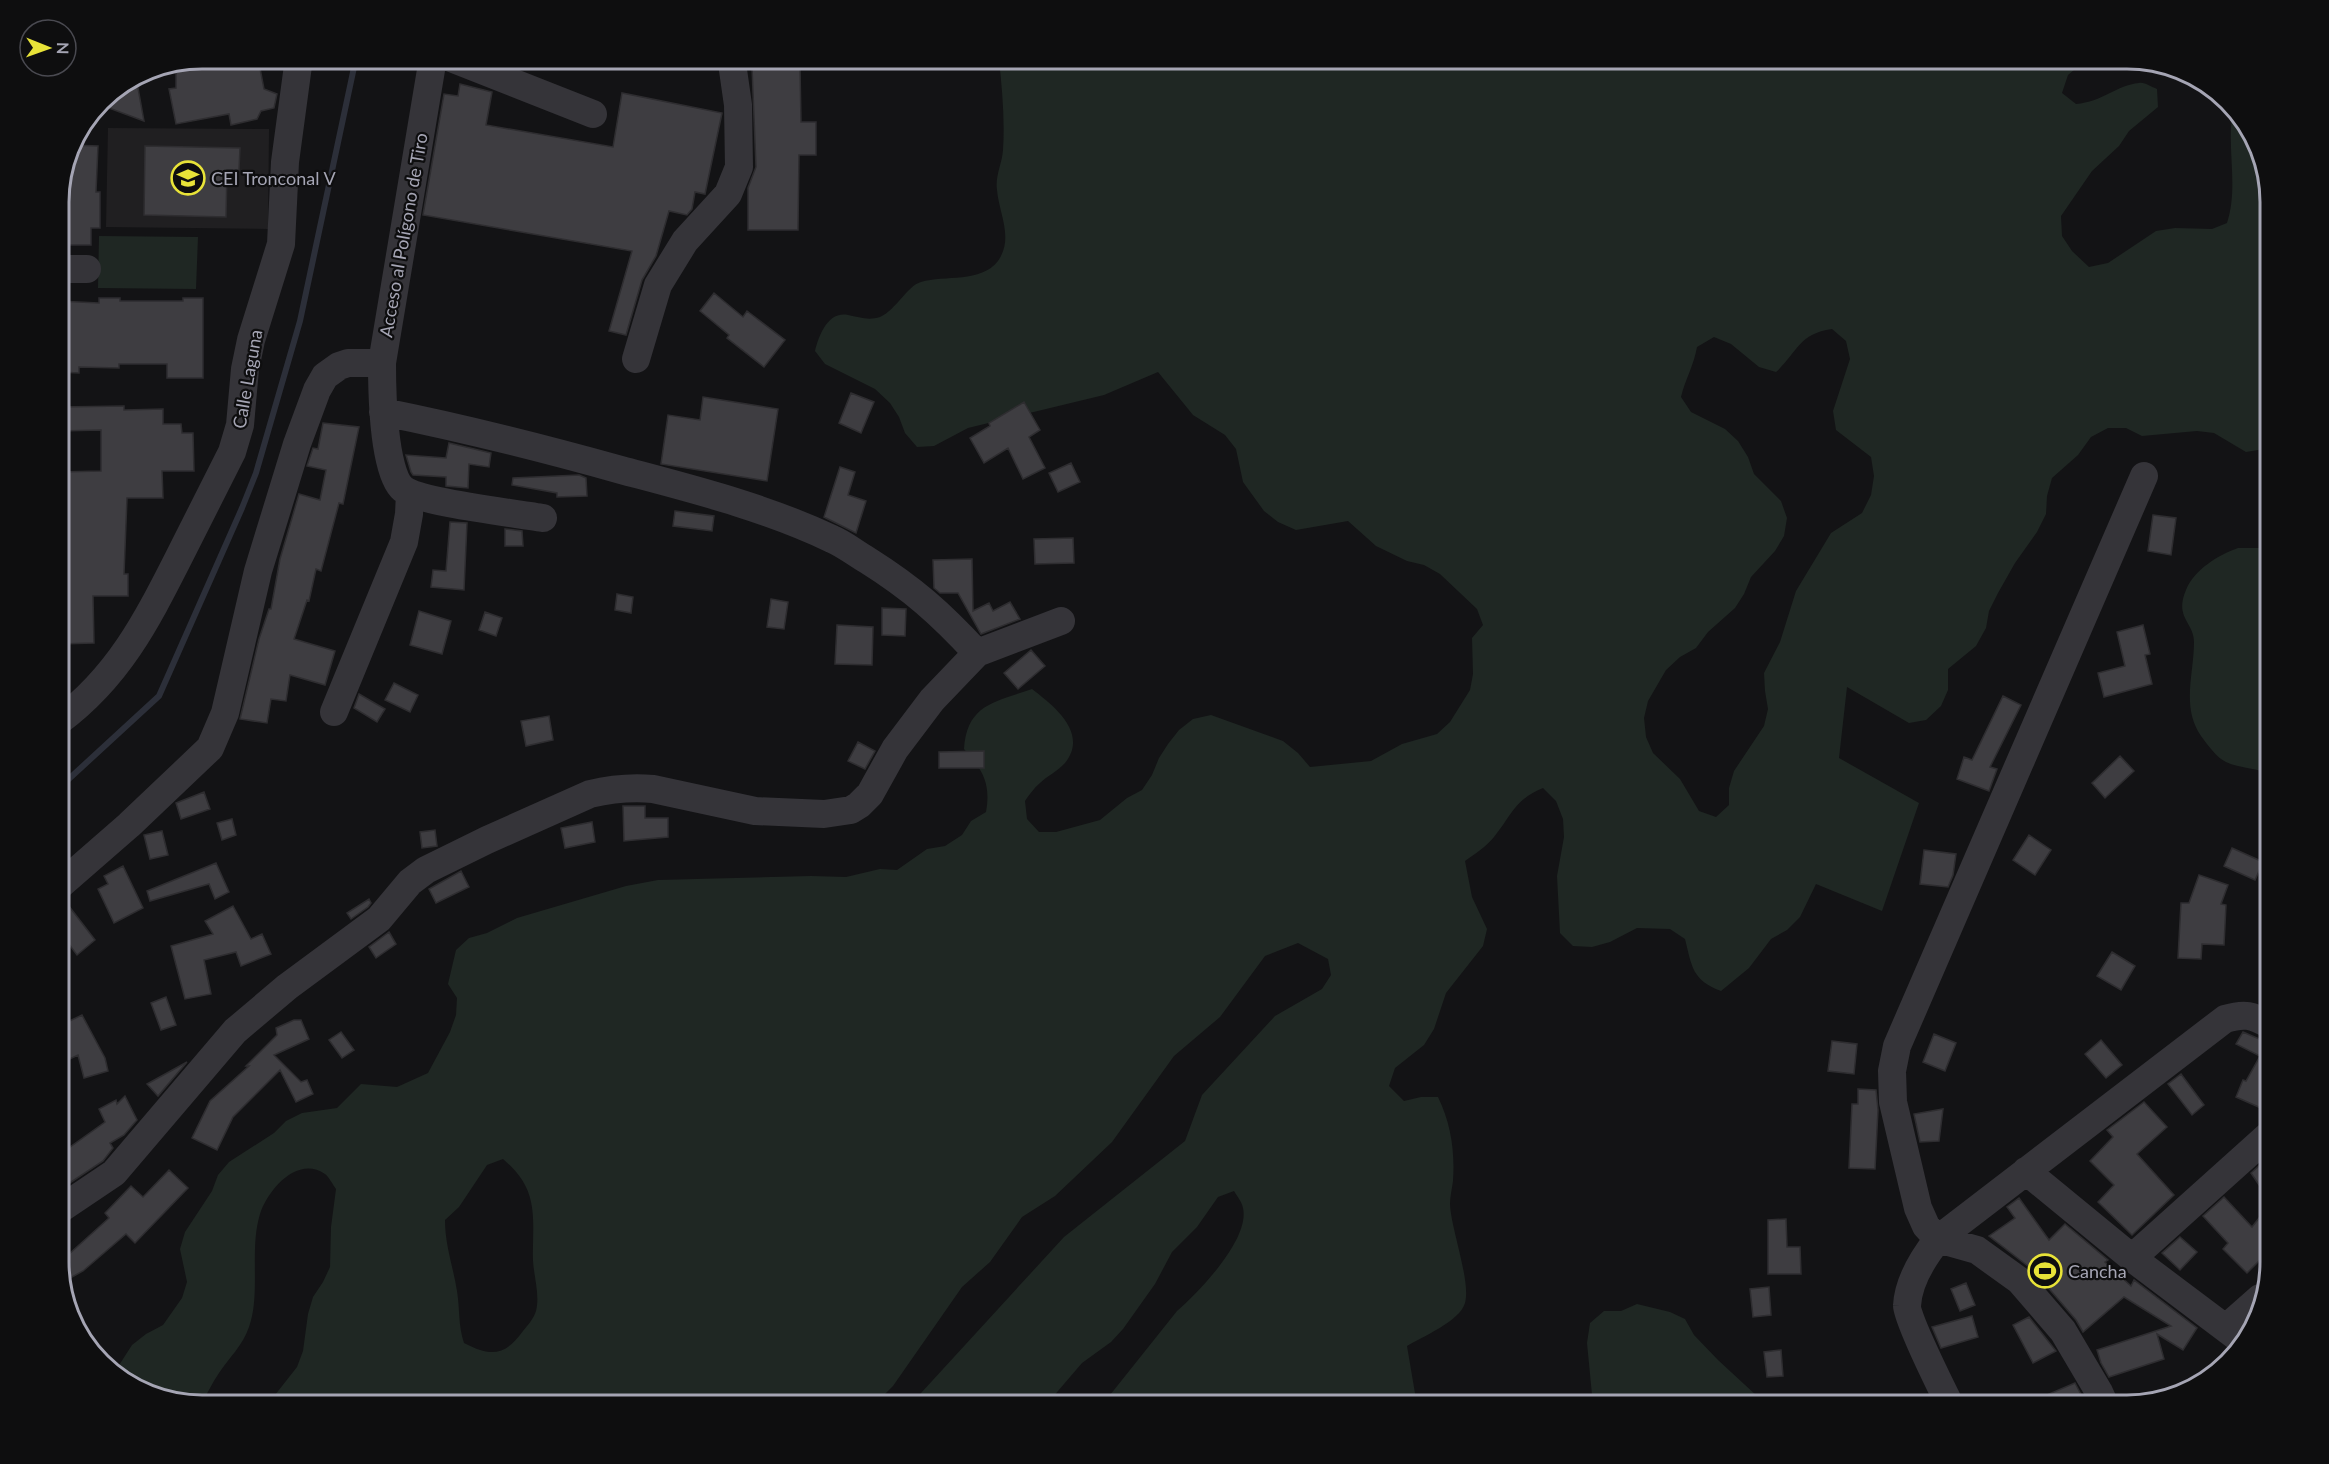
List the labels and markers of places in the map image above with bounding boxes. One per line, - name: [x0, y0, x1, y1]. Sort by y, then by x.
- school or university icon: CEI Tronconal V: [170, 160, 206, 196]
- place label: CEI Tronconal V: [211, 167, 336, 189]
- sports icon: Cancha: [2027, 1253, 2063, 1289]
- place label: Cancha: [2068, 1260, 2127, 1282]

